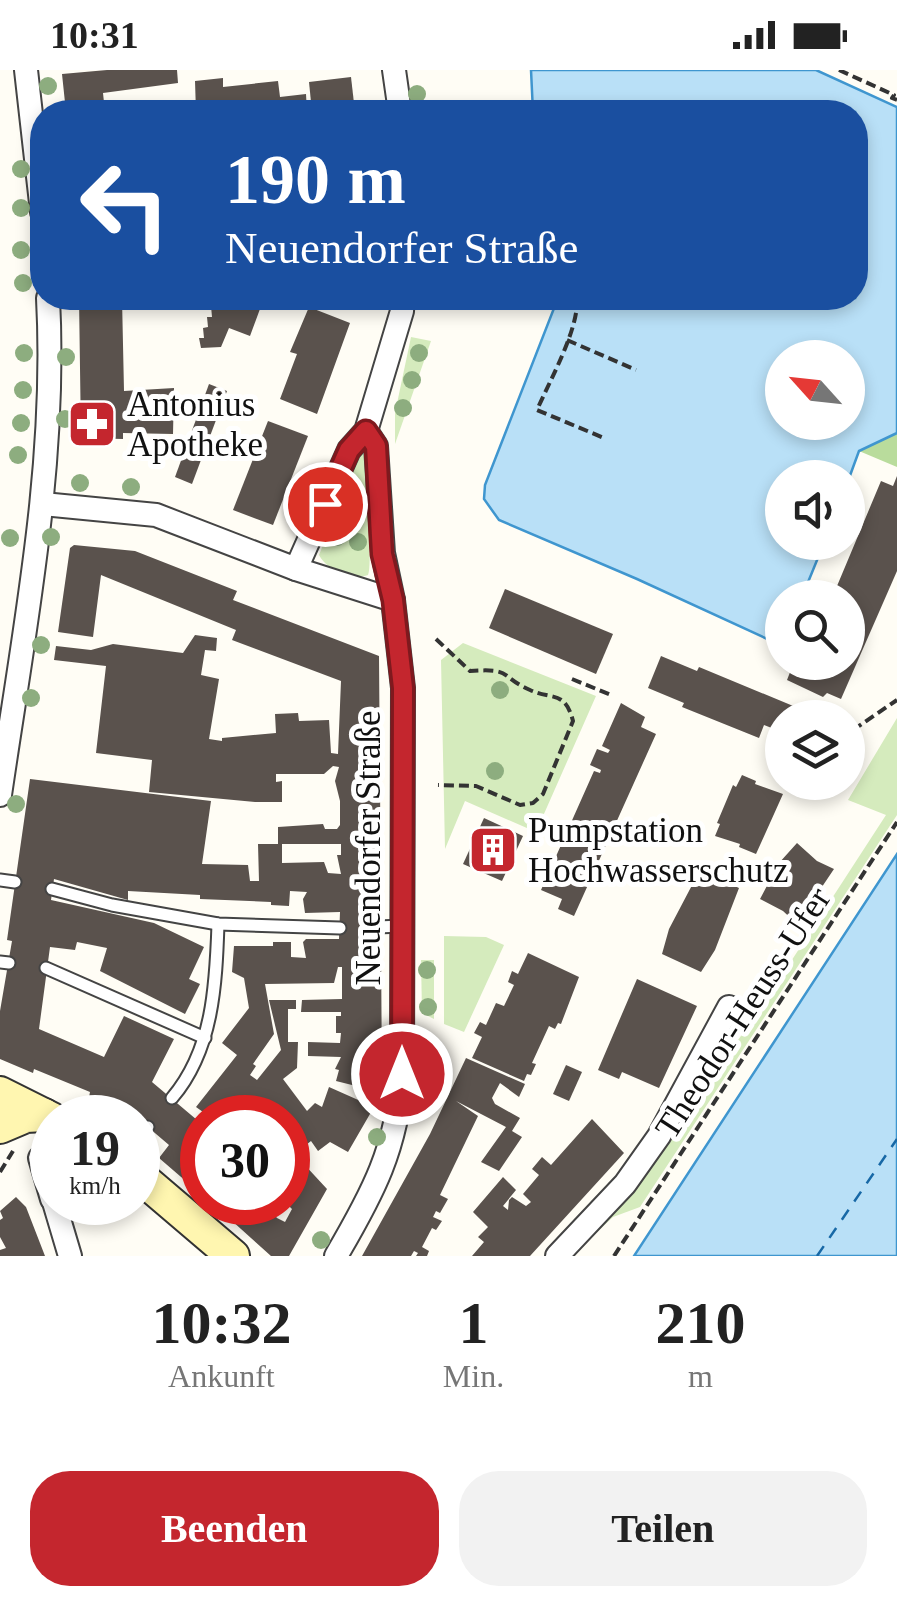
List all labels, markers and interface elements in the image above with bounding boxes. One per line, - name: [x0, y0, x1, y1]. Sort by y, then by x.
- text: 10:31: [50, 14, 139, 56]
- icon: left: [60, 140, 190, 270]
- text: 190 m: [225, 141, 406, 218]
- text: Neuendorfer Straße: [225, 223, 579, 273]
- north arrow: [765, 340, 865, 440]
- map controls: [765, 340, 865, 800]
- place label: Antonius Apotheke: [127, 385, 263, 464]
- pharmacy icon: Antonius Apotheke: [66, 398, 118, 450]
- button: sound: [765, 460, 865, 560]
- pin: [283, 462, 368, 547]
- icon: arrive: [298, 477, 353, 532]
- button: search: [765, 580, 865, 680]
- button: layers: [765, 700, 865, 800]
- street label: Neuendorfer Straße: [349, 710, 388, 986]
- place label: Pumpstation Hochwasserschutz: [528, 811, 788, 890]
- building icon: Pumpstation Hochwasserschutz: [467, 824, 519, 876]
- street label: Theodor-Heuss-Ufer: [647, 880, 839, 1146]
- position arrow: [350, 1022, 454, 1126]
- speed limit sign: 30: [180, 1095, 310, 1225]
- text: 19: [70, 1120, 120, 1176]
- text: km/h: [69, 1172, 121, 1199]
- text: 10:32: [151, 1290, 291, 1356]
- text: 1: [458, 1290, 488, 1356]
- text: 210: [656, 1290, 746, 1356]
- text: Ankunft: [168, 1358, 275, 1394]
- text: Min.: [443, 1358, 504, 1394]
- text: m: [688, 1358, 713, 1394]
- button: Beenden: [30, 1471, 439, 1586]
- button: Teilen: [459, 1471, 867, 1586]

